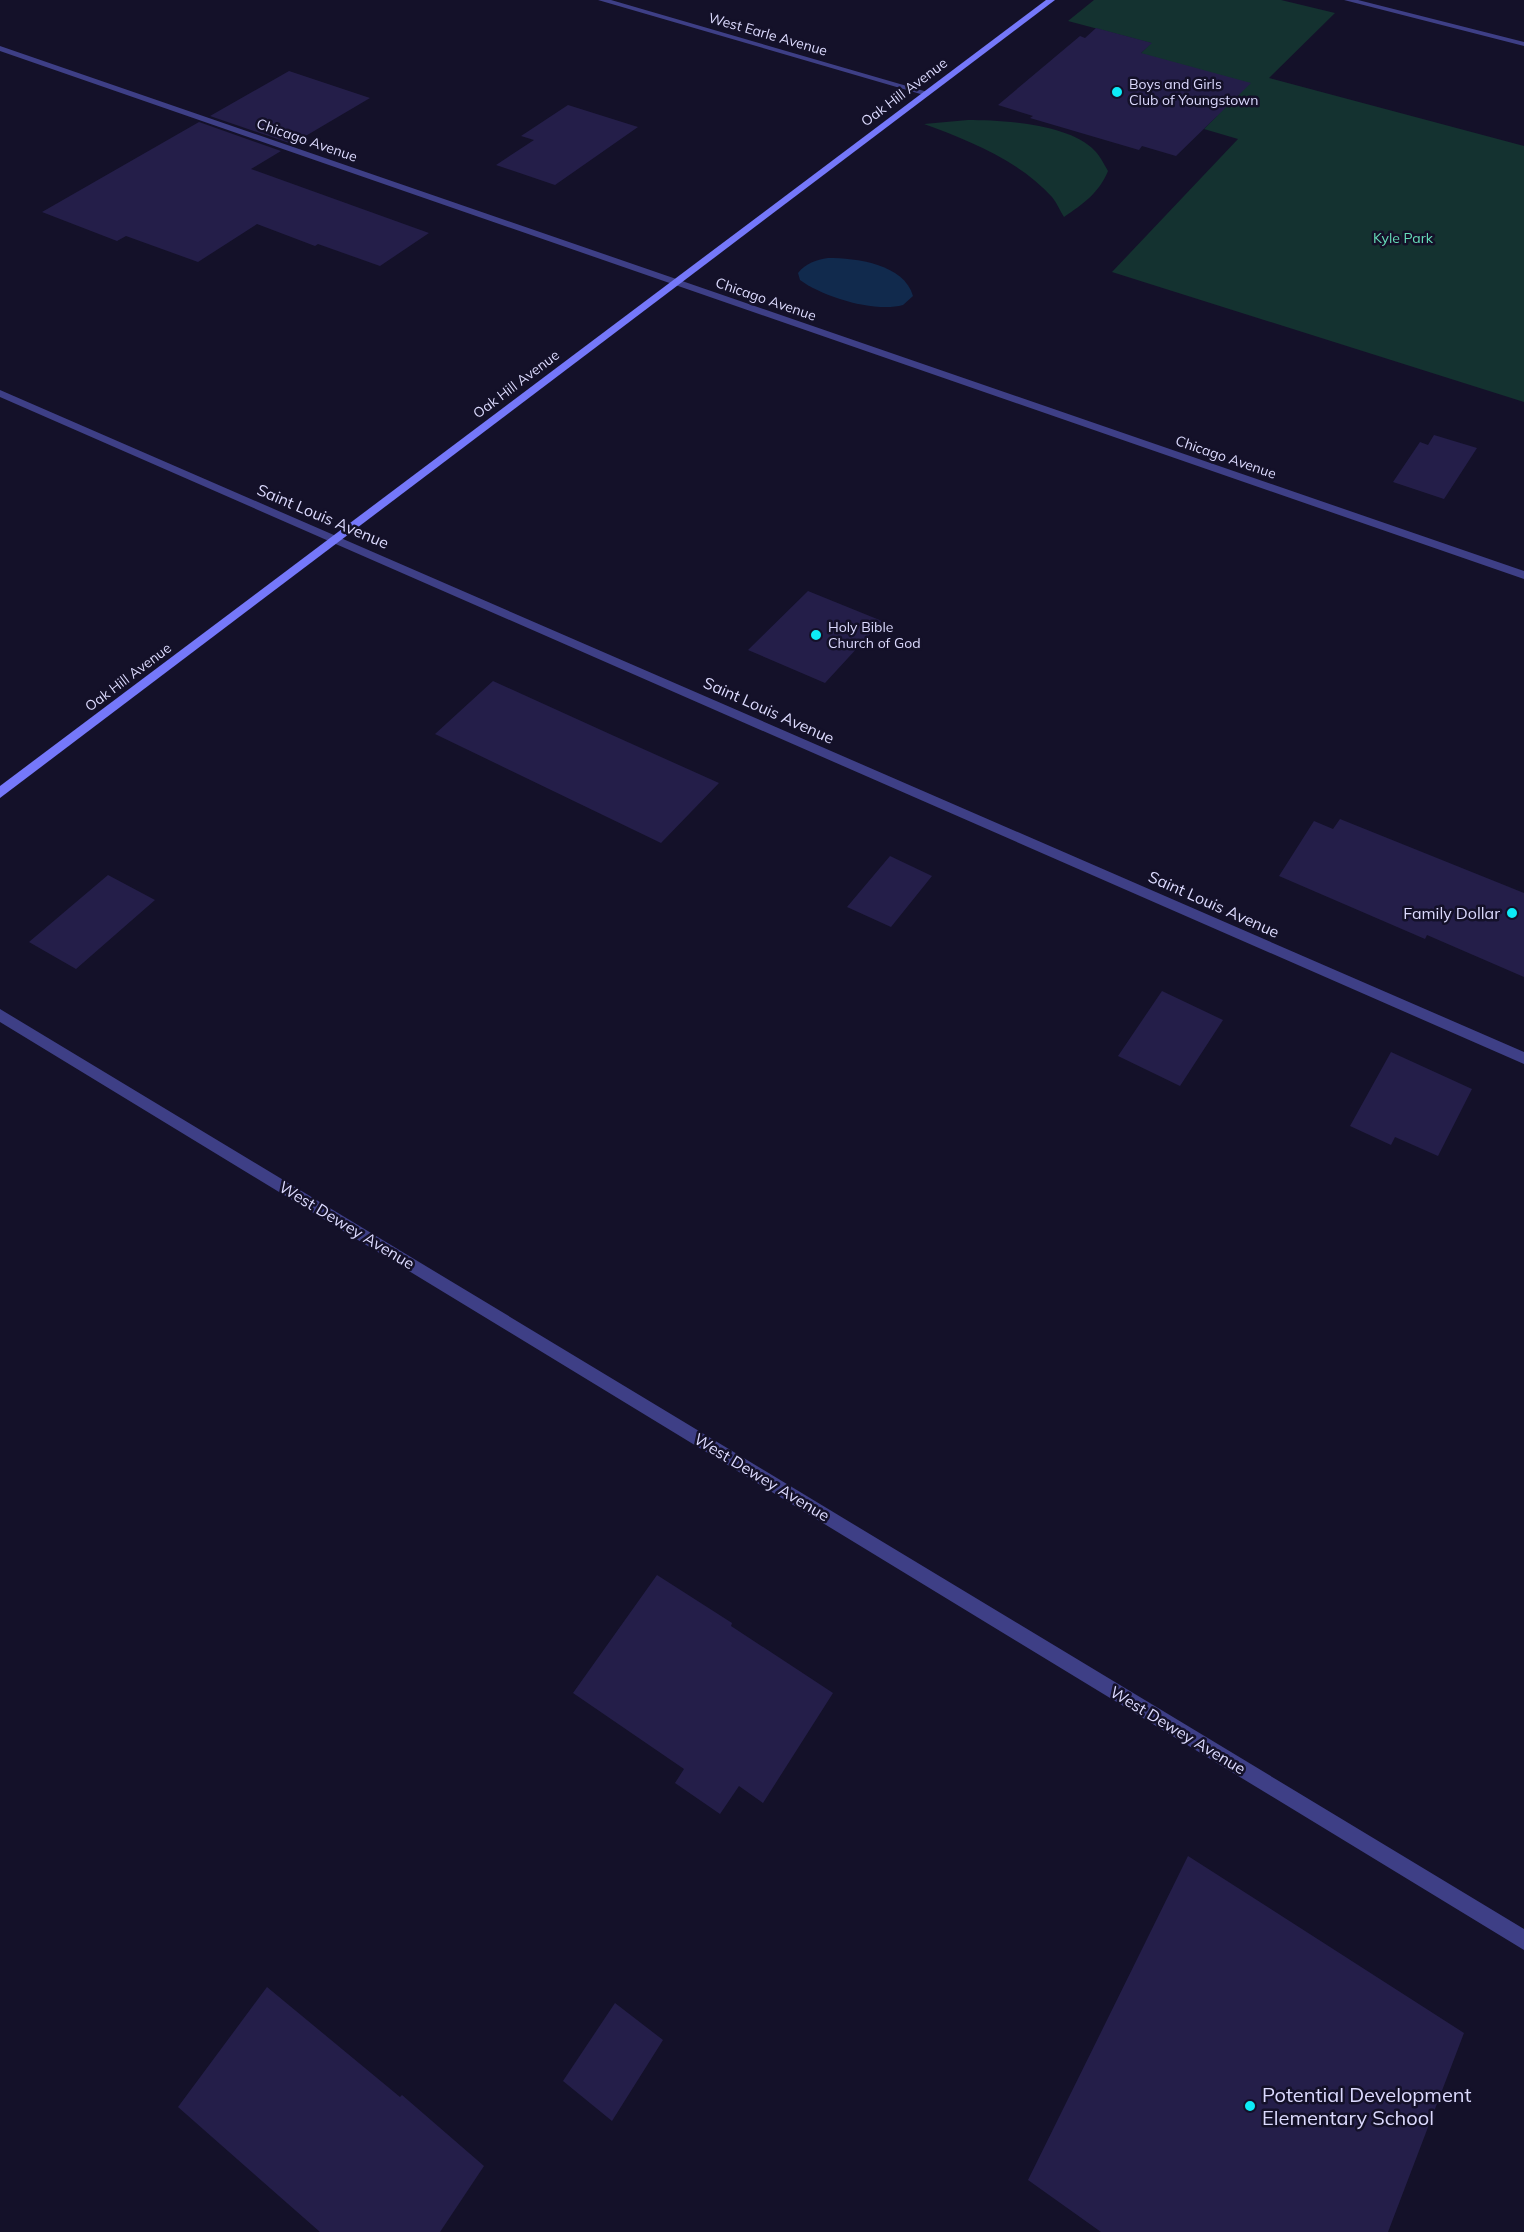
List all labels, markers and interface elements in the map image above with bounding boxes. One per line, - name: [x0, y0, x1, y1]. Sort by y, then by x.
- street label: West Earle Avenue: [707, 8, 829, 60]
- street label: Oak Hill Avenue: [857, 54, 951, 130]
- place label: Boys and Girls Club of Youngstown: [1129, 75, 1258, 109]
- marker: Boys and Girls Club of Youngstown: [1110, 85, 1124, 99]
- street label: Chicago Avenue: [254, 114, 360, 166]
- park label: Kyle Park: [1373, 229, 1434, 247]
- street label: Chicago Avenue: [713, 273, 819, 325]
- street label: Oak Hill Avenue: [469, 346, 563, 422]
- street label: Chicago Avenue: [1173, 431, 1279, 483]
- street label: Saint Louis Avenue: [254, 479, 392, 553]
- place label: Holy Bible Church of God: [828, 618, 921, 652]
- marker: Holy Bible Church of God: [809, 628, 823, 642]
- street label: Oak Hill Avenue: [81, 639, 175, 715]
- street label: Saint Louis Avenue: [700, 672, 838, 748]
- street label: Saint Louis Avenue: [1145, 866, 1283, 942]
- place label: Family Dollar: [1403, 903, 1500, 923]
- marker: Family Dollar: [1505, 906, 1519, 920]
- street label: West Dewey Avenue: [276, 1177, 418, 1273]
- street label: West Dewey Avenue: [691, 1429, 833, 1525]
- street label: West Dewey Avenue: [1107, 1682, 1249, 1778]
- place label: Potential Development Elementary School: [1262, 2082, 1472, 2130]
- marker: Potential Development Elementary School: [1243, 2099, 1257, 2113]

